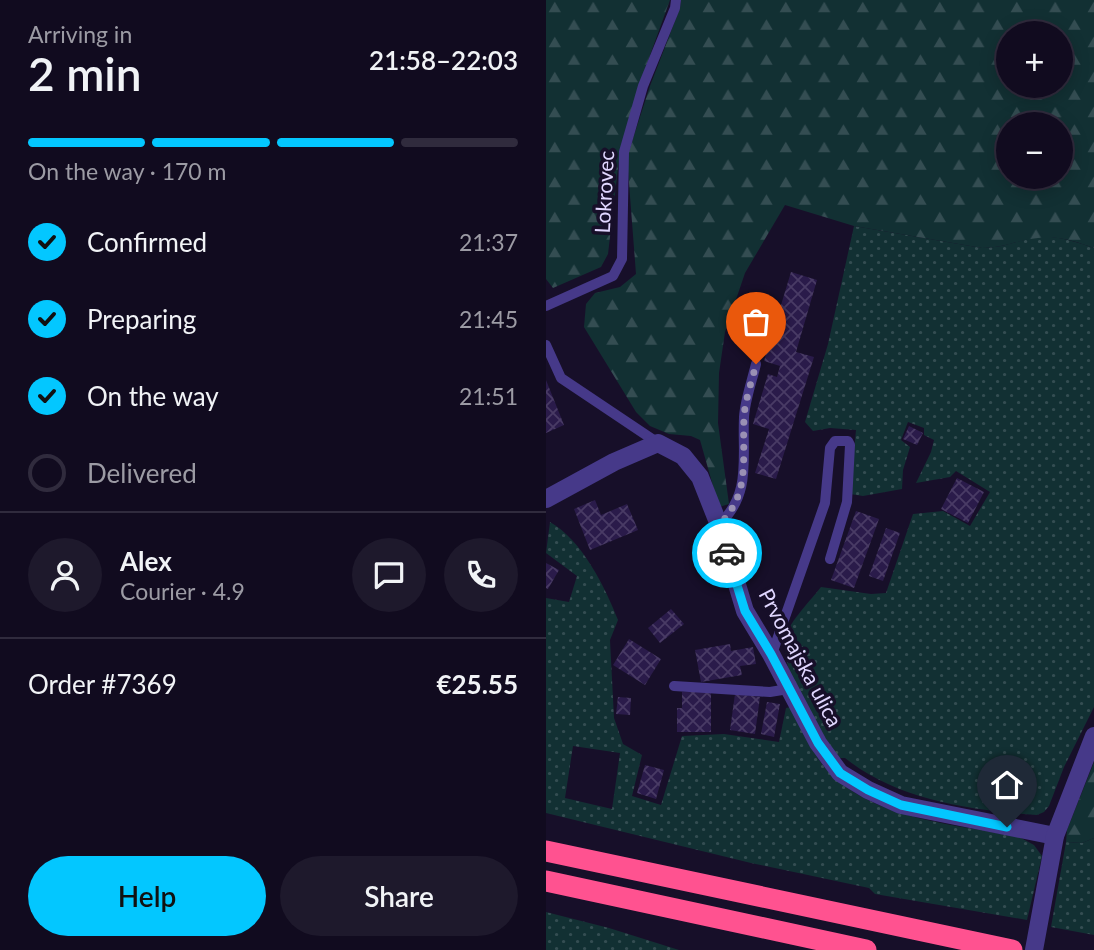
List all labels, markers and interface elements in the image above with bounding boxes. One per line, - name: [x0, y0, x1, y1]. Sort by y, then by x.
- text: Arriving in: [28, 20, 132, 48]
- map controls: [996, 21, 1073, 189]
- button: +: [996, 21, 1073, 98]
- text: 21:58–22:03: [369, 44, 518, 76]
- text: 2 min: [28, 46, 142, 101]
- button: −: [996, 112, 1073, 189]
- street label: Lokrovec: [589, 150, 618, 234]
- text: On the way · 170 m: [28, 157, 227, 185]
- icon: check: [28, 223, 66, 261]
- text: Confirmed: [87, 226, 207, 258]
- text: 21:37: [459, 228, 518, 256]
- pin: [726, 292, 786, 364]
- icon: check: [28, 300, 66, 338]
- text: Preparing: [87, 303, 196, 335]
- icon: bag: [737, 303, 775, 341]
- text: 21:45: [459, 305, 518, 333]
- icon: check: [28, 377, 66, 415]
- text: On the way: [87, 380, 219, 412]
- text: 21:51: [459, 382, 518, 410]
- text: Delivered: [87, 457, 197, 489]
- courier: [692, 518, 762, 588]
- icon: car: [708, 534, 746, 572]
- button: person: [28, 538, 102, 612]
- button: chat: [352, 538, 426, 612]
- button: phone: [444, 538, 518, 612]
- text: Alex: [120, 545, 172, 577]
- text: Courier · 4.9: [120, 577, 245, 605]
- street label: Prvomajska ulica: [754, 584, 848, 731]
- text: Order #7369: [28, 668, 177, 700]
- text: €25.55: [436, 668, 518, 700]
- pin: [977, 755, 1037, 827]
- icon: home: [988, 766, 1026, 804]
- button: Help: [28, 856, 266, 936]
- button: Share: [280, 856, 518, 936]

